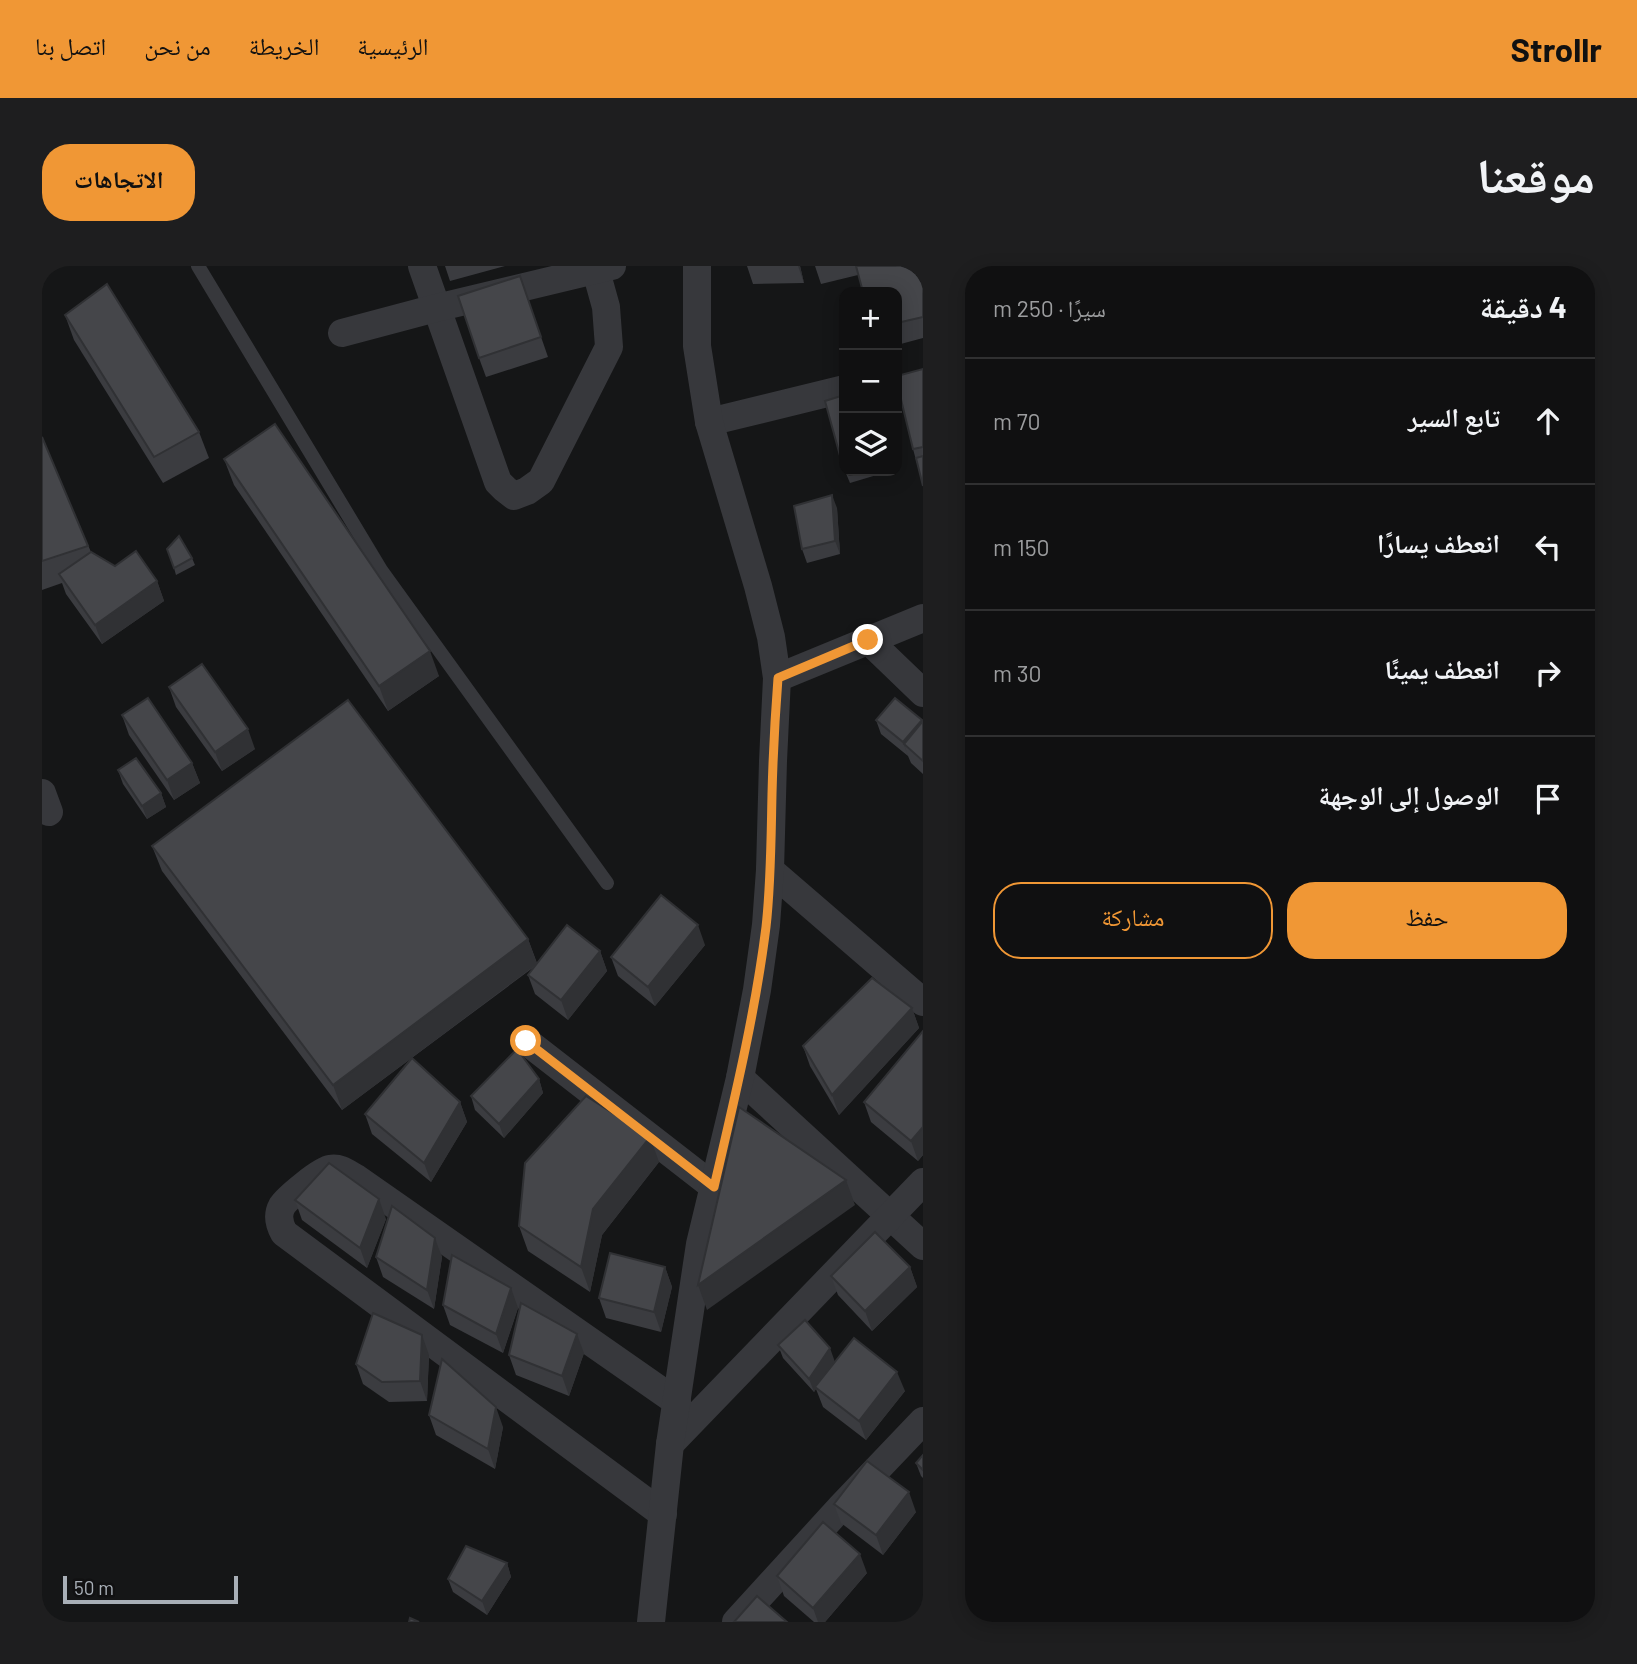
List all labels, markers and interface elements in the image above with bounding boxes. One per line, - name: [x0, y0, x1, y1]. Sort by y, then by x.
- text: Strollr: [1510, 29, 1602, 69]
- text: اتصل بنا: [35, 31, 106, 60]
- text: من نحن: [144, 31, 211, 60]
- text: الخريطة: [249, 31, 319, 60]
- text: الرئيسية: [357, 31, 429, 60]
- button: الاتجاهات: [42, 144, 195, 221]
- text: موقعنا: [1477, 144, 1595, 203]
- map controls: [839, 287, 902, 476]
- button: +: [839, 287, 902, 350]
- text: 4 دقيقة: [1480, 288, 1567, 324]
- text: سيرًا · 250 m: [993, 294, 1106, 322]
- button: −: [839, 350, 902, 413]
- text: تابع السير: [1408, 401, 1500, 432]
- icon: ahead: [1529, 402, 1567, 440]
- text: 70 m: [993, 407, 1041, 435]
- button: layers: [839, 413, 902, 476]
- text: انعطف يسارًا: [1377, 527, 1500, 558]
- icon: left: [1529, 528, 1567, 566]
- text: 150 m: [993, 533, 1050, 561]
- route end: [852, 624, 883, 655]
- text: انعطف يمينًا: [1385, 653, 1500, 684]
- icon: right: [1529, 654, 1567, 692]
- text: 30 m: [993, 659, 1041, 687]
- text: الوصول إلى الوجهة: [1319, 779, 1500, 810]
- icon: arrive: [1529, 780, 1567, 818]
- button: مشاركة: [993, 882, 1273, 959]
- button: حفظ: [1287, 882, 1567, 959]
- route start: [510, 1025, 541, 1056]
- scale bar: [63, 1573, 238, 1605]
- text: 50 m: [74, 1576, 114, 1599]

